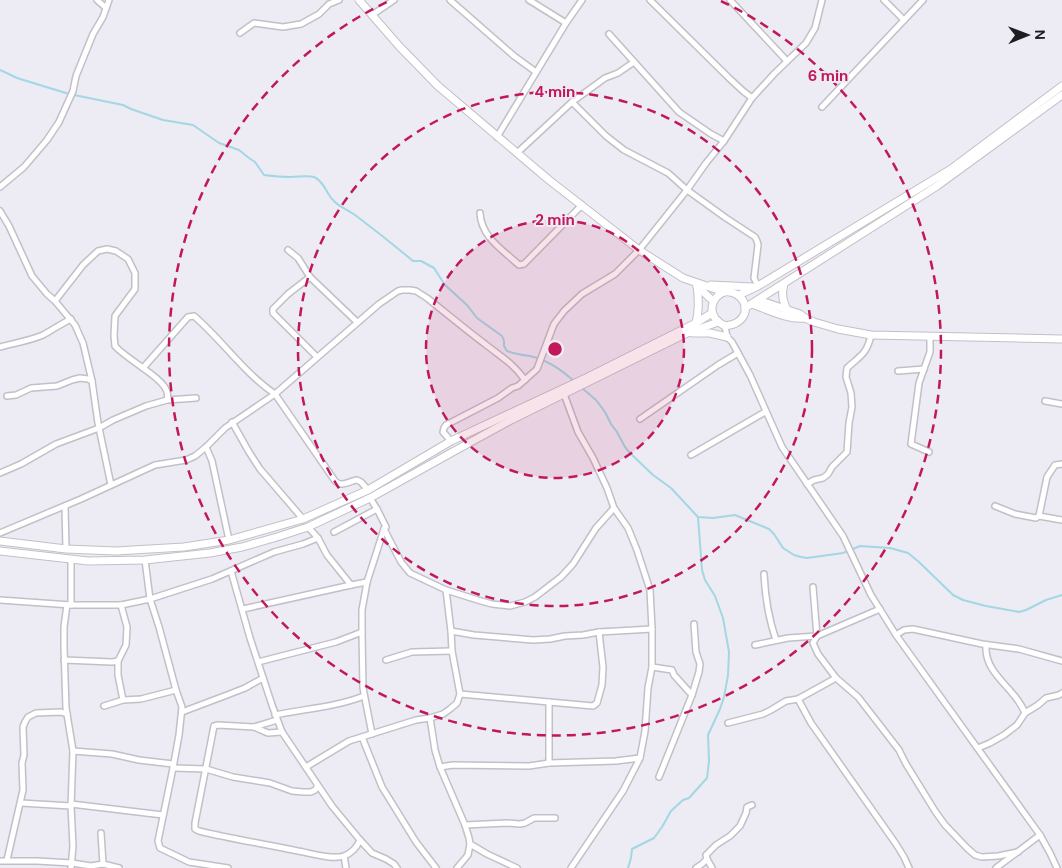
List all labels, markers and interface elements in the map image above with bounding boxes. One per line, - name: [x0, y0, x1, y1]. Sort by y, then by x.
- north arrow: [1002, 10, 1052, 60]
- text: N: [1031, 30, 1049, 40]
- text: 6 min: [808, 66, 848, 86]
- text: 4 min: [535, 82, 575, 102]
- text: 2 min: [535, 210, 575, 230]
- centre of rings: [546, 340, 564, 358]

